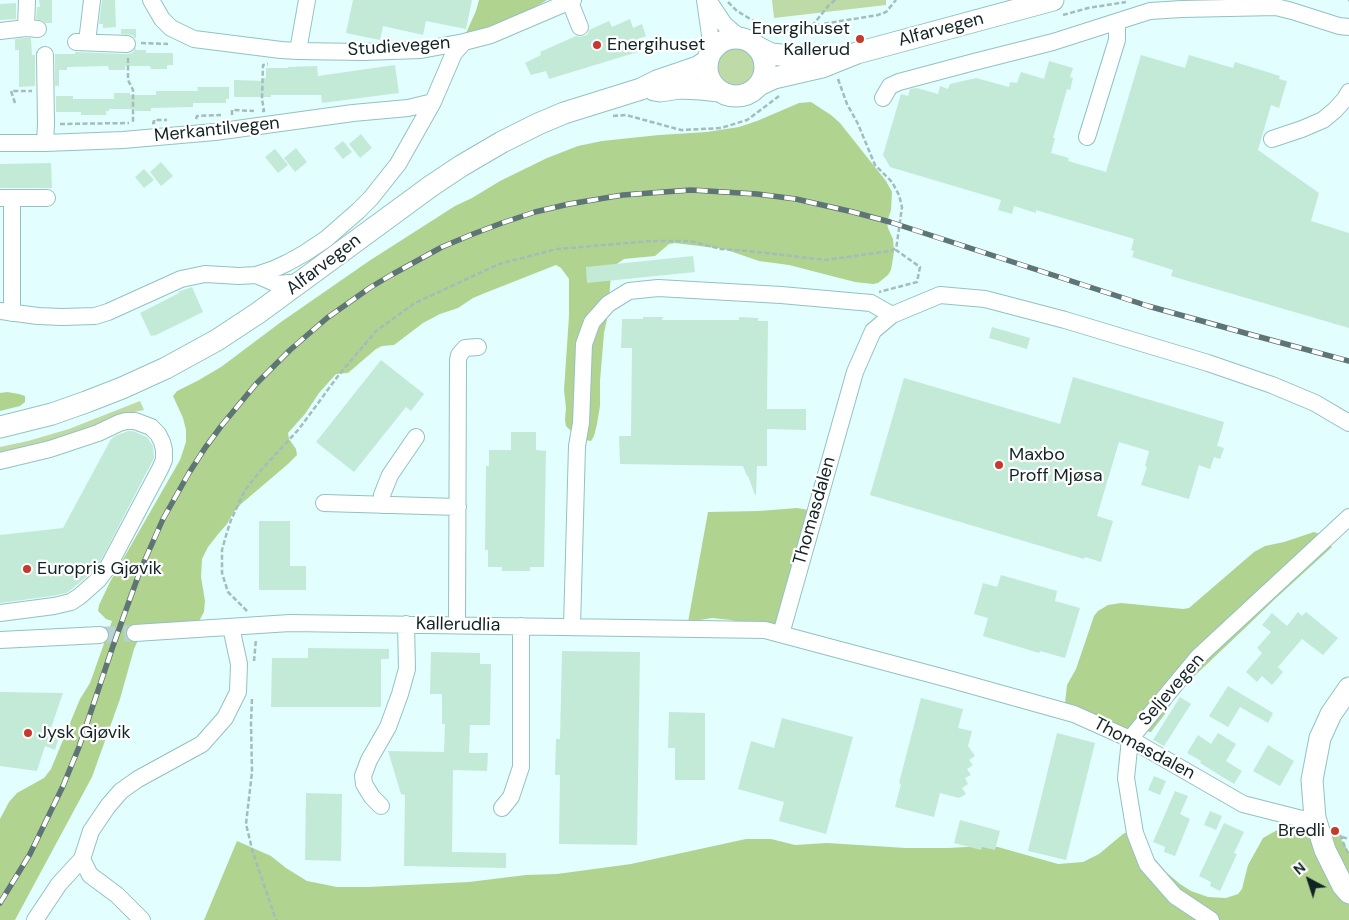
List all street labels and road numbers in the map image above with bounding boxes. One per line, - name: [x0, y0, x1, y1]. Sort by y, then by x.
- street label: Alfarvegen: [896, 8, 986, 52]
- street label: Studievegen: [347, 33, 451, 61]
- street label: Merkantilvegen: [153, 113, 281, 147]
- street label: Alfarvegen: [283, 230, 365, 300]
- street label: Thomasdalen: [789, 454, 841, 568]
- street label: Kallerudlia: [416, 613, 500, 637]
- street label: Seljevegen: [1135, 650, 1209, 730]
- street label: Thomasdalen: [1090, 713, 1198, 785]

